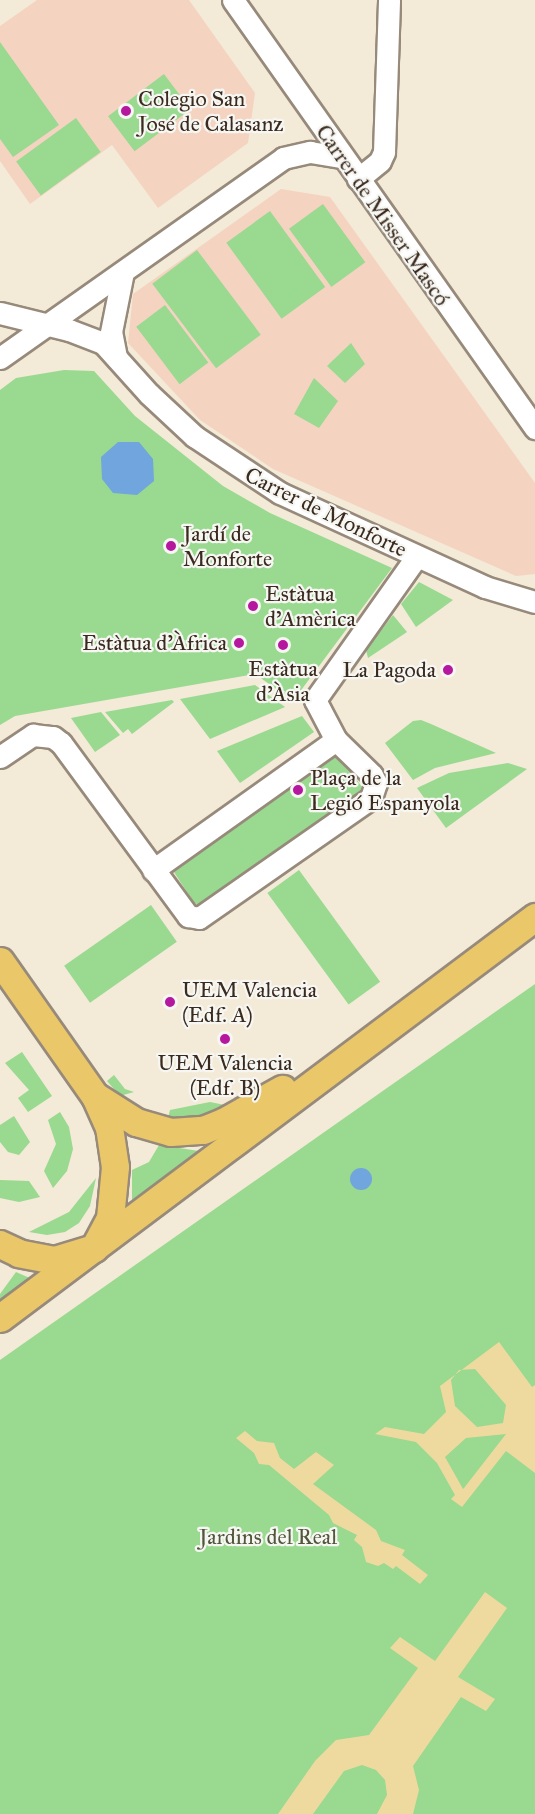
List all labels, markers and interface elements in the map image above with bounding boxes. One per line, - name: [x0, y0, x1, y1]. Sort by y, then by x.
- place label: Colegio San José de Calasanz: [138, 85, 283, 136]
- marker: Colegio San José de Calasanz: [119, 104, 133, 118]
- street label: Carrer de Misser Mascó: [310, 119, 456, 311]
- street label: Carrer de Monforte: [241, 461, 411, 563]
- place label: Jardí de Monforte: [183, 520, 272, 572]
- marker: Jardí de Monforte: [164, 539, 178, 553]
- place label: Estàtua d'Amèrica: [265, 580, 356, 632]
- marker: Estàtua d'Amèrica: [246, 599, 260, 613]
- place label: Estàtua d'Àfrica: [82, 630, 227, 656]
- marker: Estàtua d'Àfrica: [232, 636, 246, 650]
- marker: Estàtua d'Àsia: [276, 638, 290, 652]
- place label: Estàtua d'Àsia: [248, 655, 318, 706]
- place label: La Pagoda: [342, 657, 436, 683]
- marker: La Pagoda: [441, 663, 455, 677]
- place label: Plaça de la Legió Espanyola: [310, 764, 460, 816]
- marker: Plaça de la Legió Espanyola: [291, 783, 305, 797]
- place label: UEM Valencia (Edf. A): [182, 976, 317, 1028]
- marker: UEM Valencia (Edf. A): [163, 995, 177, 1009]
- marker: UEM Valencia (Edf. B): [218, 1032, 232, 1046]
- place label: UEM Valencia (Edf. B): [158, 1049, 292, 1100]
- park label: Jardins del Real: [199, 1524, 337, 1550]

